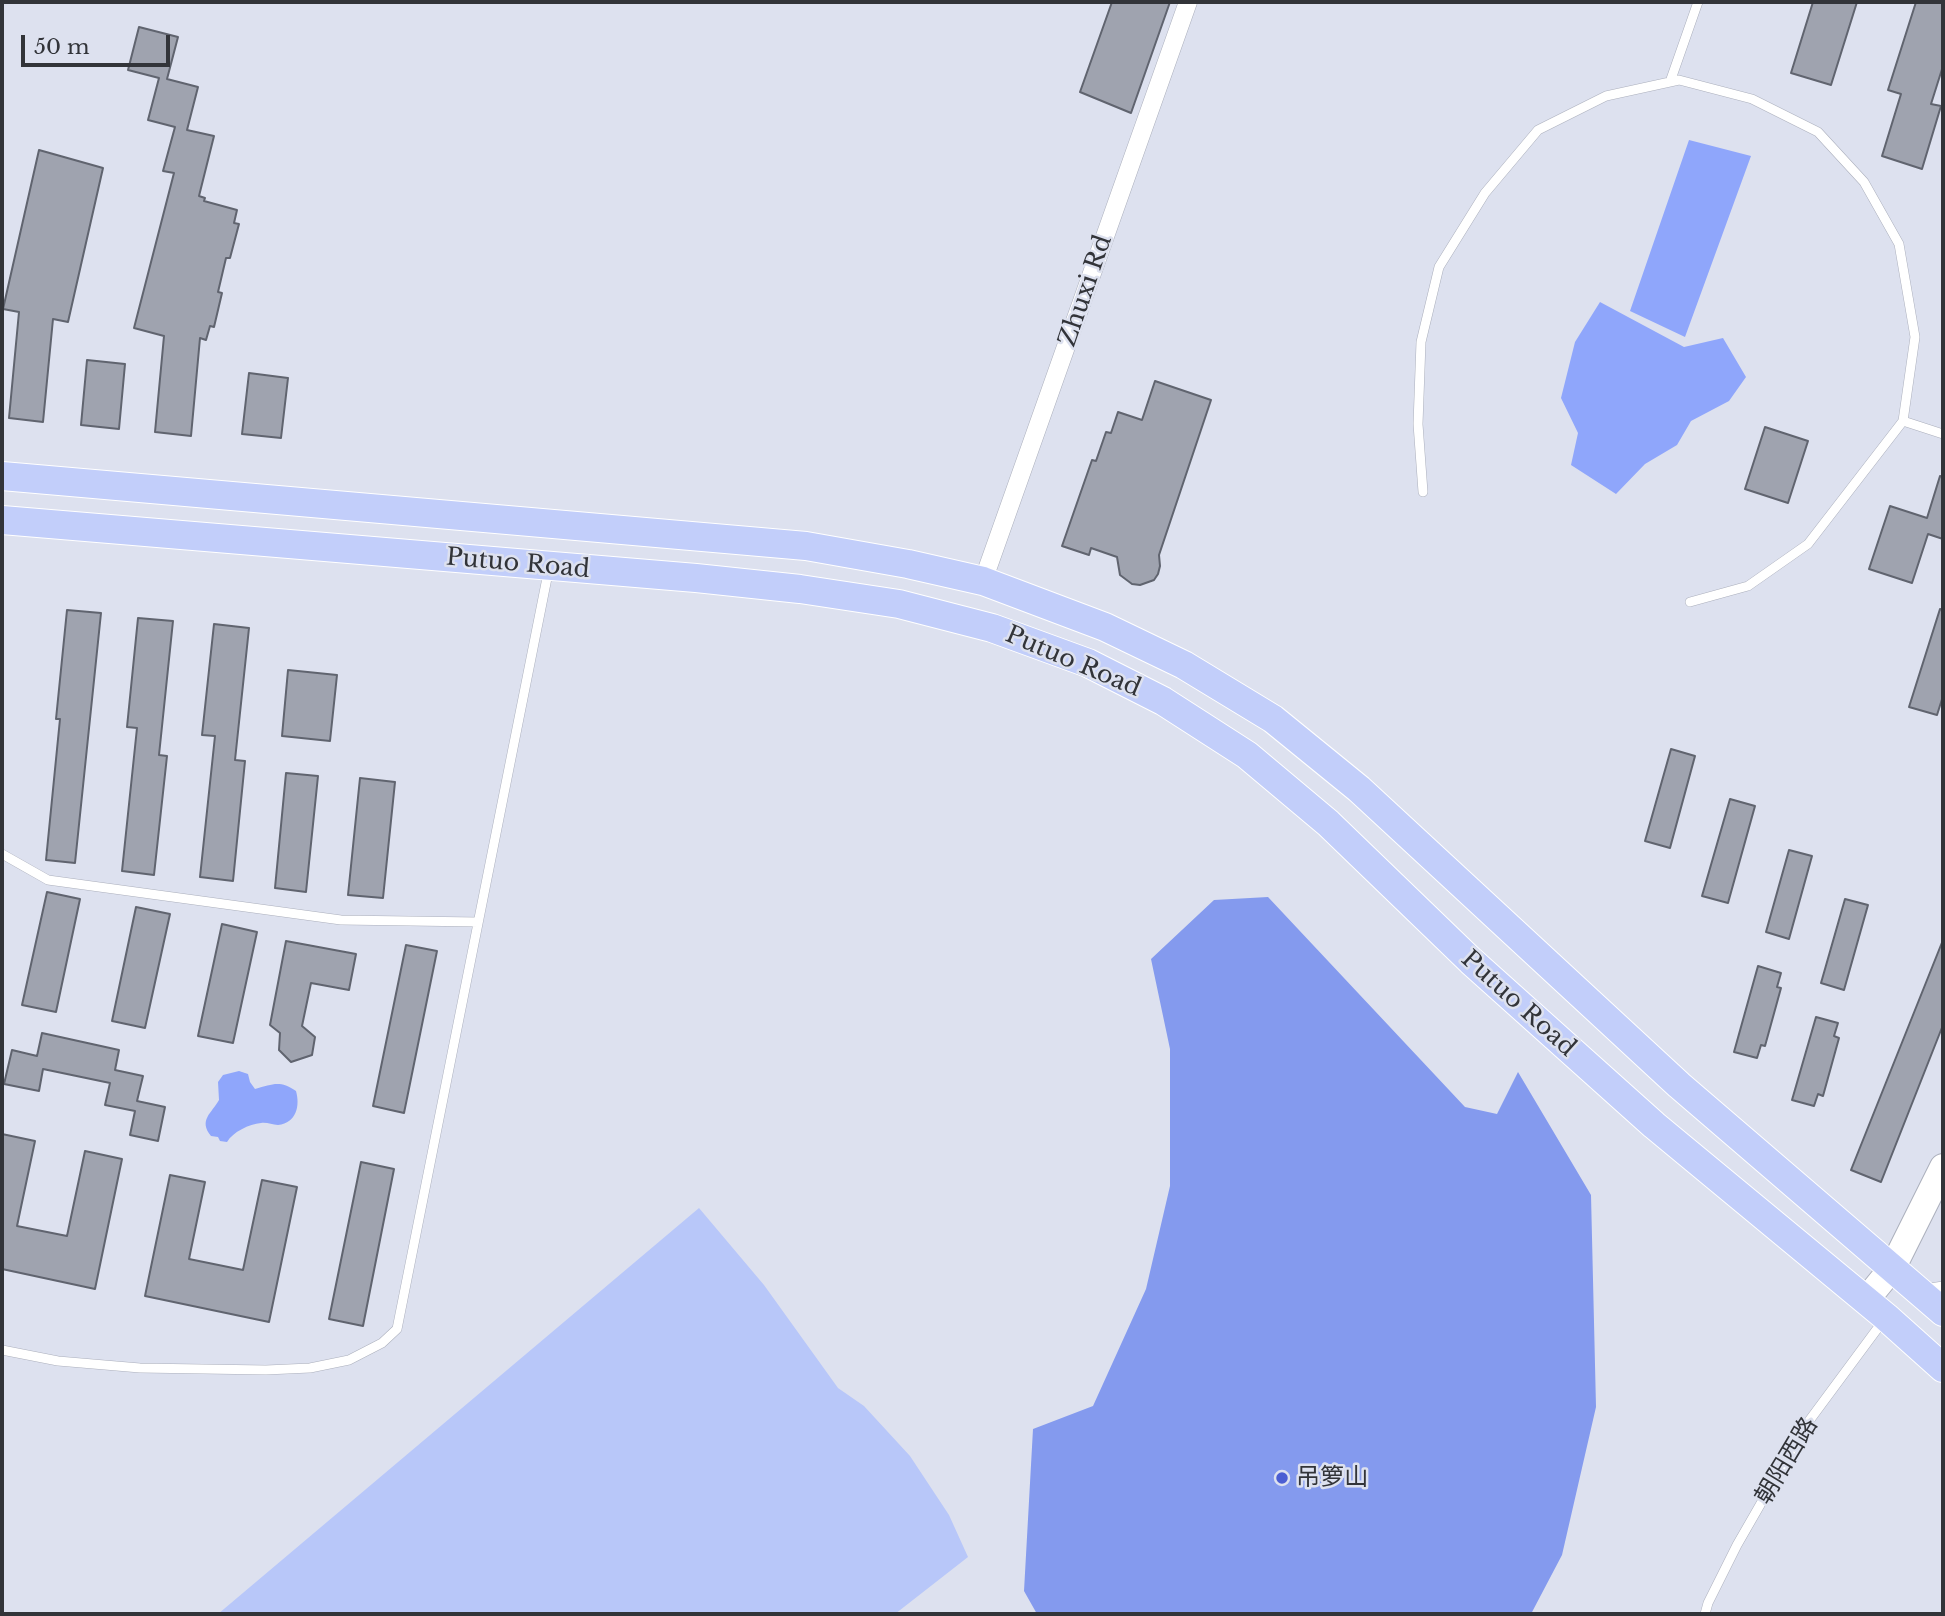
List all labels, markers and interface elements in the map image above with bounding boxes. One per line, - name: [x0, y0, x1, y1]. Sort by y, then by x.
- scale bar: [24, 21, 173, 65]
- text: 50 m: [34, 34, 89, 60]
- street label: Zhuxi Rd: [1054, 232, 1118, 350]
- street label: Putuo Road: [445, 543, 591, 585]
- street label: Putuo Road: [1001, 621, 1145, 703]
- street label: Putuo Road: [1455, 945, 1581, 1063]
- street label: 朝阳西路: [1750, 1412, 1824, 1510]
- place label: 吊箩山: [1296, 1464, 1368, 1492]
- marker: 吊箩山: [1274, 1470, 1290, 1486]

